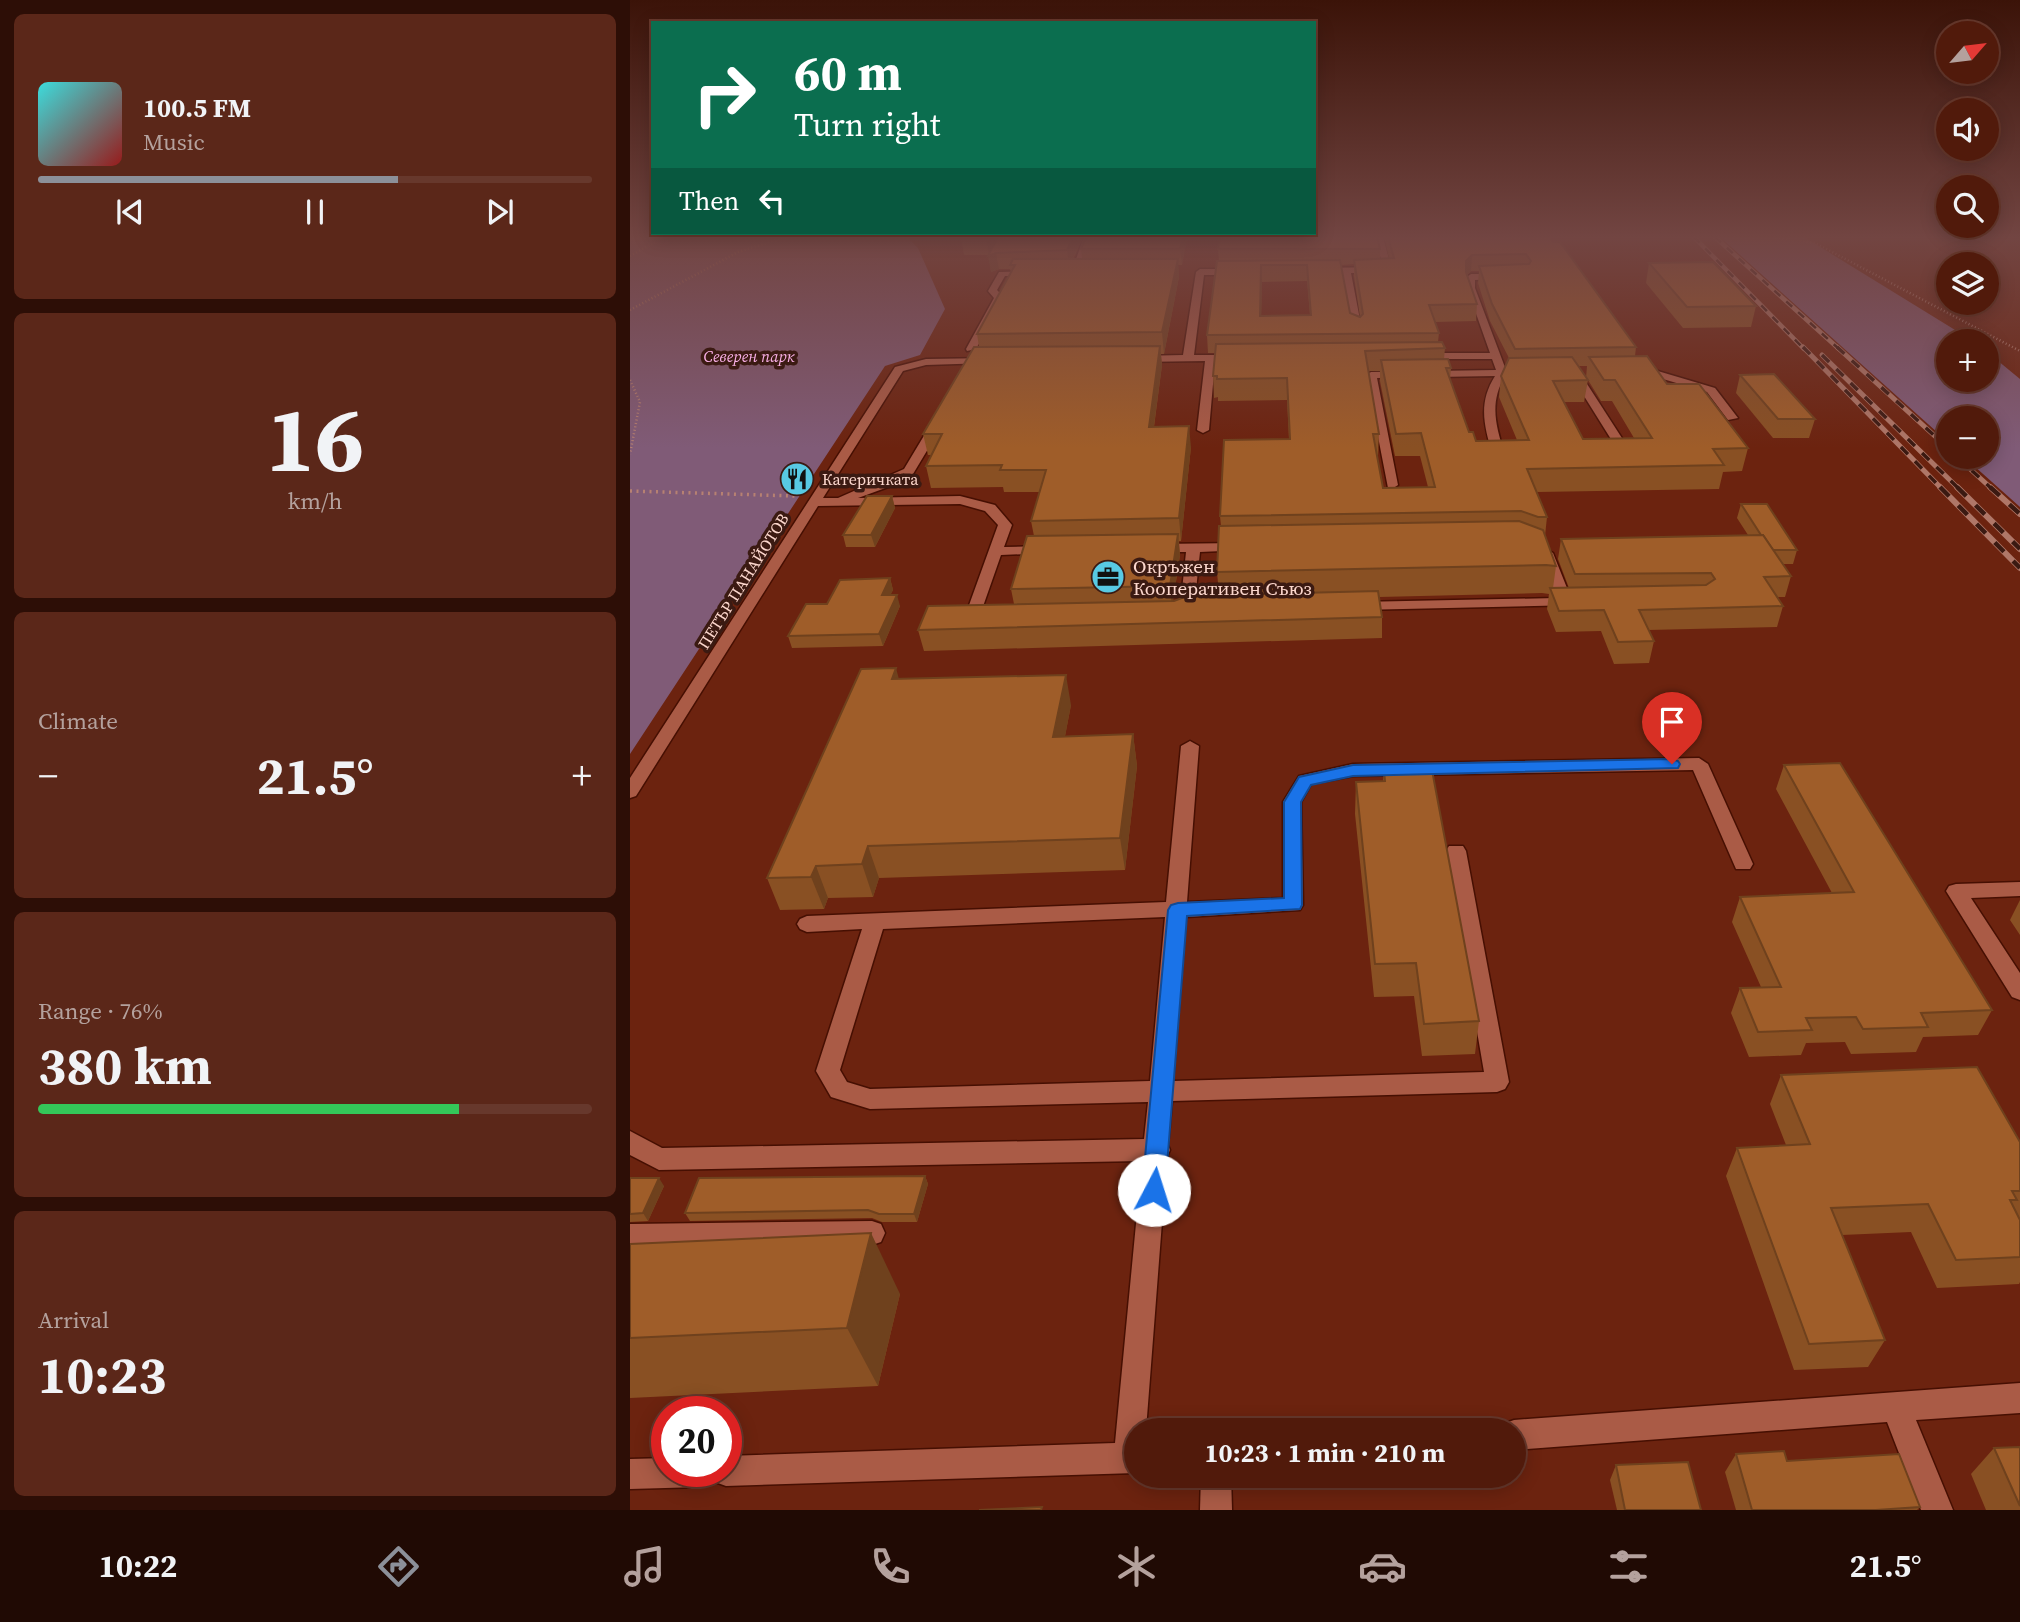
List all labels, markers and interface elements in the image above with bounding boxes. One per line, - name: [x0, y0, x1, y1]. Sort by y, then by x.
- north arrow: [1936, 21, 1998, 84]
- map controls: [1936, 21, 1999, 469]
- text: 60 m: [794, 39, 902, 106]
- icon: right: [679, 49, 770, 140]
- text: 100.5 FM: [143, 90, 251, 126]
- button: sound: [1936, 98, 1999, 161]
- text: Turn right: [794, 103, 940, 147]
- text: Music: [143, 126, 205, 158]
- button: search: [1936, 175, 1999, 238]
- icon: left: [753, 182, 791, 220]
- text: Then: [679, 183, 739, 219]
- icon: previous: [111, 193, 149, 231]
- icon: pause: [296, 193, 334, 231]
- icon: next: [481, 193, 519, 231]
- button: layers: [1936, 252, 1999, 315]
- button: +: [1936, 329, 1999, 392]
- park label: Северен парк: [703, 345, 795, 367]
- text: 16: [266, 377, 364, 501]
- button: −: [1936, 406, 1999, 469]
- restaurant icon: Катеричката: [778, 460, 816, 498]
- place label: Катеричката: [822, 468, 919, 490]
- text: km/h: [288, 485, 342, 517]
- street label: ПЕТЪР ПАНАЙОТОВ: [692, 509, 794, 653]
- place label: Окръжен Кооперативен Съюз: [1133, 553, 1312, 601]
- office icon: Окръжен Кооперативен Съюз: [1089, 558, 1127, 596]
- pin: [1642, 692, 1702, 764]
- icon: arrive: [1653, 703, 1691, 741]
- text: Climate: [38, 705, 118, 737]
- text: 21.5°: [256, 740, 374, 811]
- text: −: [38, 750, 58, 802]
- text: +: [572, 750, 592, 802]
- text: Range · 76%: [38, 995, 163, 1027]
- text: 380 km: [38, 1030, 212, 1101]
- position arrow: [1117, 1153, 1191, 1227]
- text: Arrival: [38, 1304, 109, 1336]
- text: 10:23: [38, 1339, 166, 1410]
- speed limit sign: 20: [651, 1396, 742, 1487]
- text: 10:23 · 1 min · 210 m: [1205, 1435, 1445, 1471]
- icon: directions: [374, 1542, 423, 1591]
- icon: music: [620, 1542, 669, 1591]
- icon: phone: [866, 1542, 915, 1591]
- icon: climate: [1112, 1542, 1161, 1591]
- icon: car: [1358, 1542, 1407, 1591]
- icon: filters: [1604, 1542, 1653, 1591]
- text: 10:22: [98, 1544, 177, 1588]
- text: 21.5°: [1849, 1544, 1922, 1588]

